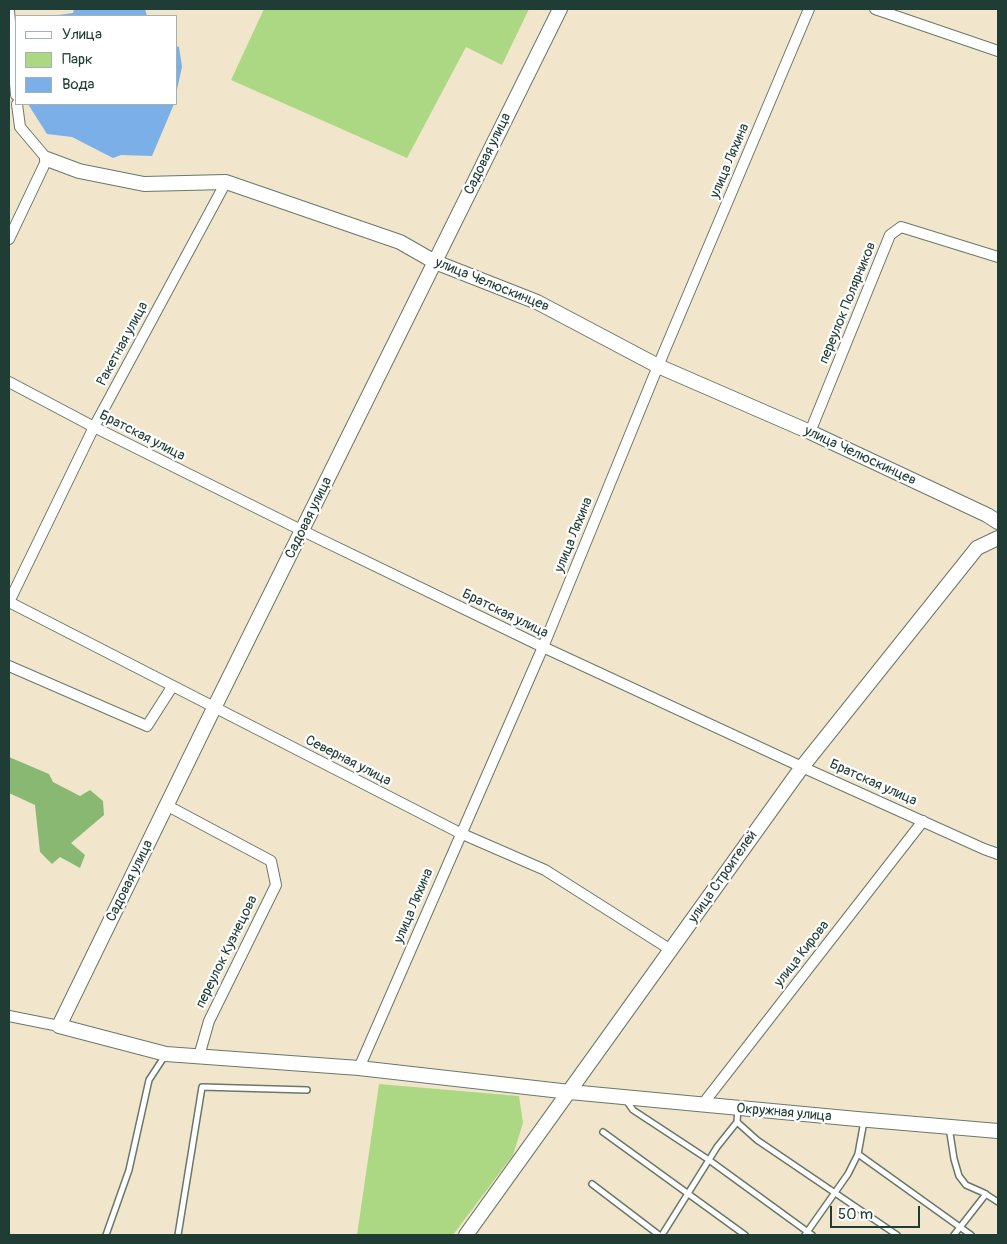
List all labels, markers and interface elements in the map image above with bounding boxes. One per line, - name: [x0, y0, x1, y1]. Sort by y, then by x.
- legend: [15, 15, 178, 105]
- text: Улица: [62, 25, 102, 44]
- text: Парк: [62, 50, 93, 69]
- text: Вода: [62, 75, 95, 94]
- street label: Садовая улица: [461, 110, 515, 198]
- street label: улица Ляхина: [707, 121, 753, 201]
- street label: переулок Полярников: [816, 240, 880, 366]
- street label: улица Челюскинцев: [432, 254, 552, 316]
- street label: Ракетная улица: [94, 299, 152, 389]
- street label: Братская улица: [96, 407, 188, 465]
- street label: улица Челюскинцев: [801, 423, 919, 489]
- street label: Садовая улица: [282, 474, 336, 562]
- street label: улица Ляхина: [551, 495, 597, 575]
- street label: Братская улица: [459, 586, 551, 642]
- street label: Северная улица: [302, 732, 394, 790]
- street label: Братская улица: [827, 756, 919, 810]
- street label: улица Строителей: [685, 828, 761, 926]
- street label: Садовая улица: [103, 837, 157, 925]
- street label: улица Ляхина: [391, 866, 437, 946]
- street label: переулок Кузнецова: [192, 893, 262, 1011]
- street label: улица Кирова: [771, 917, 833, 991]
- street label: Окружная улица: [736, 1100, 832, 1126]
- scale bar: [832, 1196, 922, 1228]
- text: 50 m: [838, 1205, 873, 1224]

